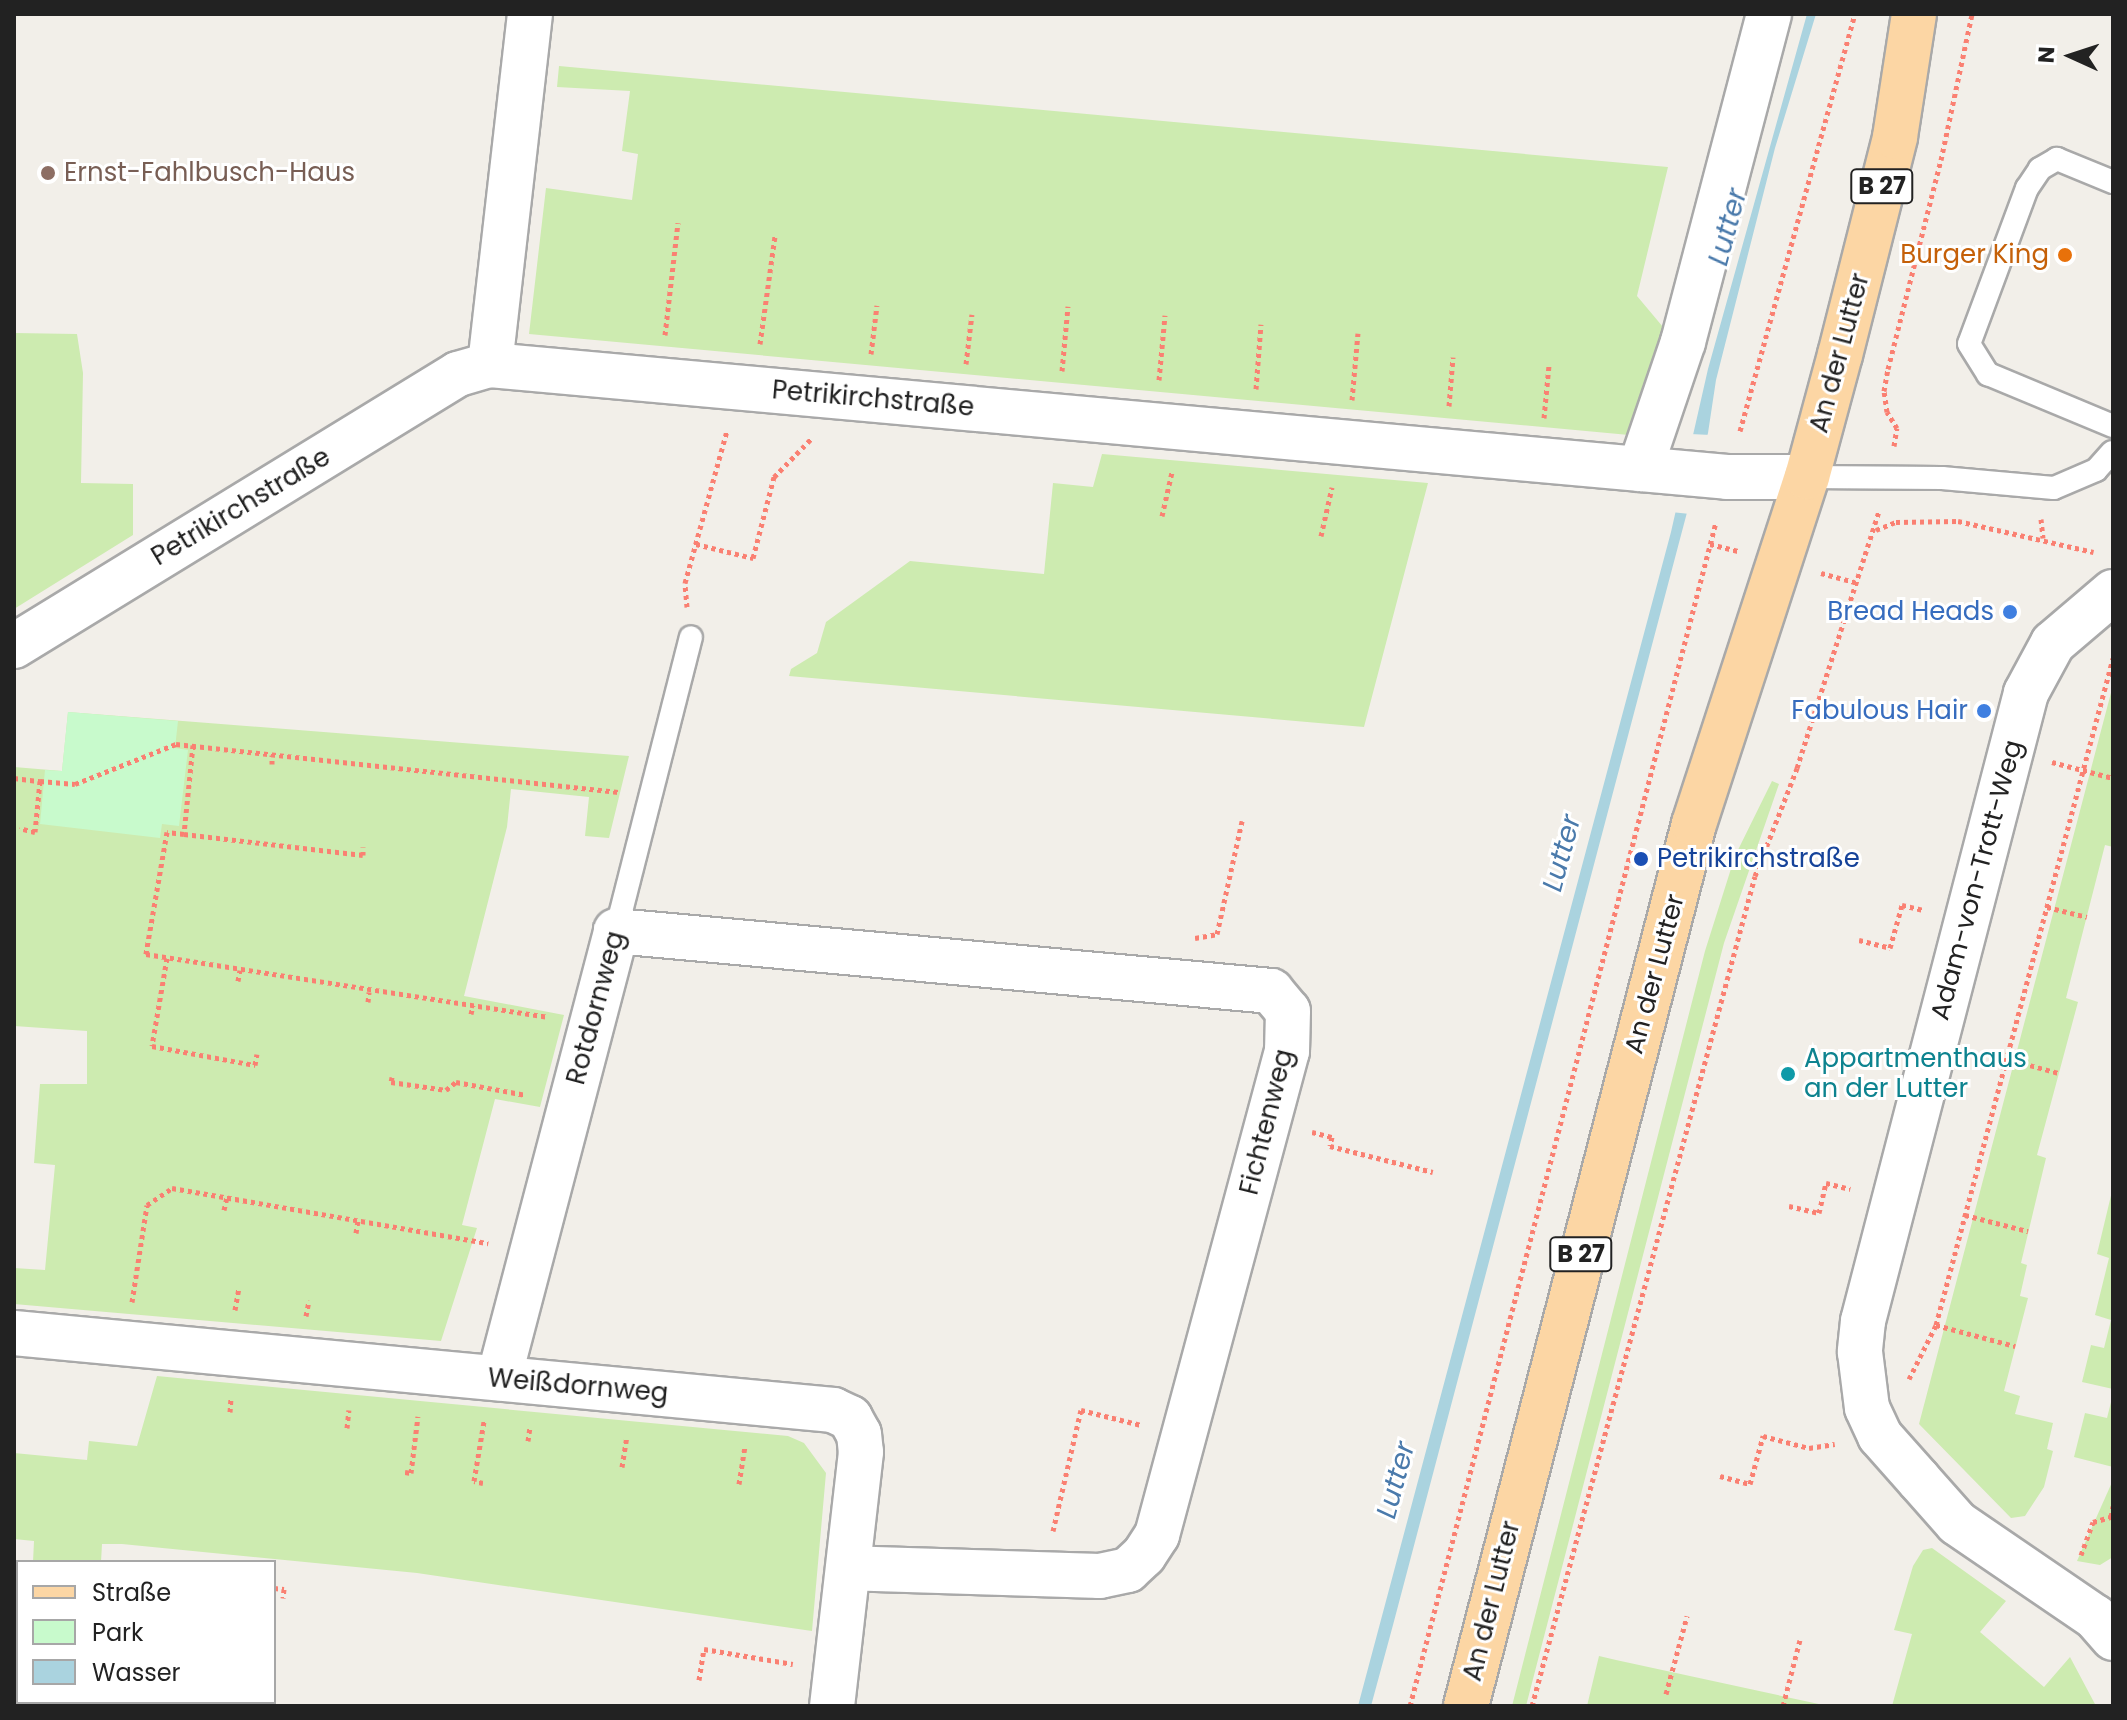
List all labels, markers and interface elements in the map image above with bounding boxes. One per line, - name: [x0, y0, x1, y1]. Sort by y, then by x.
- north arrow: [2031, 16, 2111, 96]
- text: N: [2031, 46, 2062, 64]
- place label: Ernst-Fahlbusch-Haus: [64, 157, 355, 189]
- marker: Ernst-Fahlbusch-Haus: [39, 164, 57, 182]
- road number: B 27: [1850, 166, 1914, 206]
- water label: Lutter: [1702, 185, 1754, 269]
- place label: Burger King: [1900, 239, 2049, 271]
- marker: Burger King: [2056, 246, 2074, 264]
- street label: An der Lutter: [1804, 270, 1876, 436]
- street label: Petrikirchstraße: [771, 375, 975, 423]
- street label: Petrikirchstraße: [146, 441, 336, 573]
- place label: Bread Heads: [1827, 596, 1994, 628]
- marker: Bread Heads: [2001, 603, 2019, 621]
- place label: Fabulous Hair: [1791, 695, 1968, 727]
- marker: Fabulous Hair: [1975, 702, 1993, 720]
- street label: Adam-von-Trott-Weg: [1925, 737, 2029, 1023]
- water label: Lutter: [1536, 811, 1588, 895]
- place label: Petrikirchstraße: [1657, 843, 1860, 875]
- marker: Petrikirchstraße: [1632, 850, 1650, 868]
- street label: An der Lutter: [1619, 891, 1691, 1057]
- street label: Rotdornweg: [561, 928, 631, 1088]
- place label: Appartmenthaus an der Lutter: [1804, 1043, 2027, 1104]
- street label: Fichtenweg: [1234, 1046, 1300, 1198]
- marker: Appartmenthaus an der Lutter: [1779, 1065, 1797, 1083]
- road number: B 27: [1549, 1234, 1613, 1274]
- street label: Weißdornweg: [486, 1363, 670, 1409]
- water label: Lutter: [1370, 1438, 1422, 1522]
- street label: An der Lutter: [1457, 1518, 1527, 1684]
- legend: [16, 1560, 276, 1704]
- text: Straße: [92, 1576, 171, 1609]
- text: Park: [92, 1616, 143, 1649]
- text: Wasser: [92, 1656, 181, 1689]

